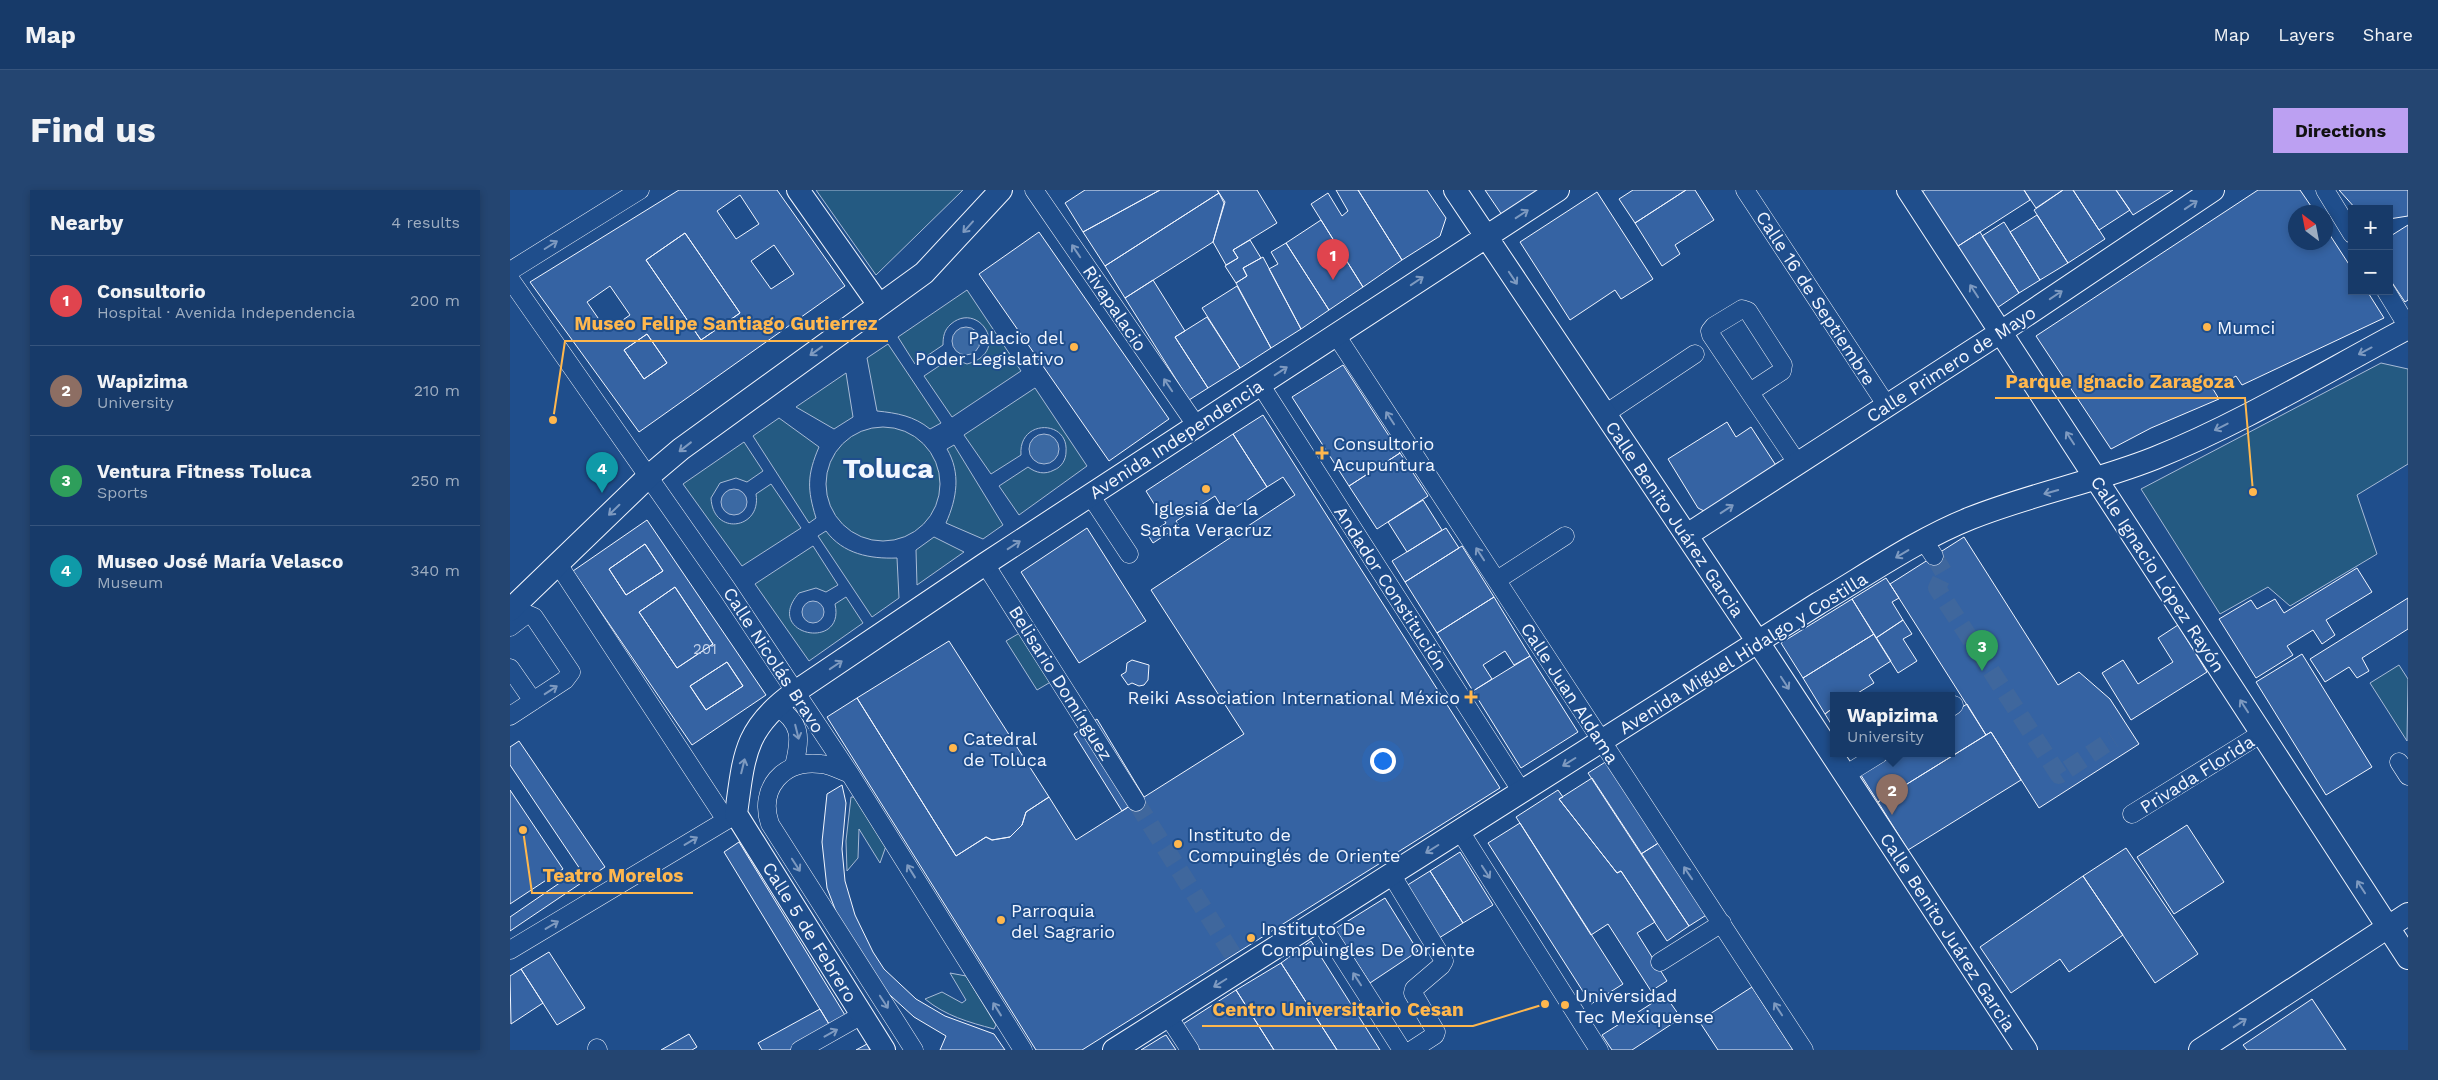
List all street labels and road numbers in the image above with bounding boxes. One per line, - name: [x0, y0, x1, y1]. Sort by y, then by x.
- street label: Calle 16 de Septiembre: [1752, 207, 1880, 389]
- street label: Rivapalacio: [1079, 261, 1151, 355]
- street label: Calle Primero de Mayo: [1862, 301, 2040, 427]
- street label: Avenida Independencia: [1085, 375, 1267, 503]
- street label: Calle Benito Juárez Garcia: [1601, 417, 1749, 621]
- street label: Calle Ignacio López Rayón: [2087, 472, 2229, 676]
- street label: Andador Constitución: [1330, 502, 1452, 674]
- street label: Avenida Miguel Hidalgo y Costilla: [1615, 568, 1871, 738]
- street label: Calle Nicolás Bravo: [719, 583, 829, 737]
- street label: Belisario Domínguez: [1005, 602, 1117, 764]
- street label: Calle Juan Aldama: [1517, 619, 1623, 767]
- street label: Privada Florida: [2136, 731, 2258, 817]
- street label: Calle Benito Juárez Garcia: [1876, 829, 2020, 1035]
- street label: Calle 5 de Febrero: [758, 858, 862, 1006]

